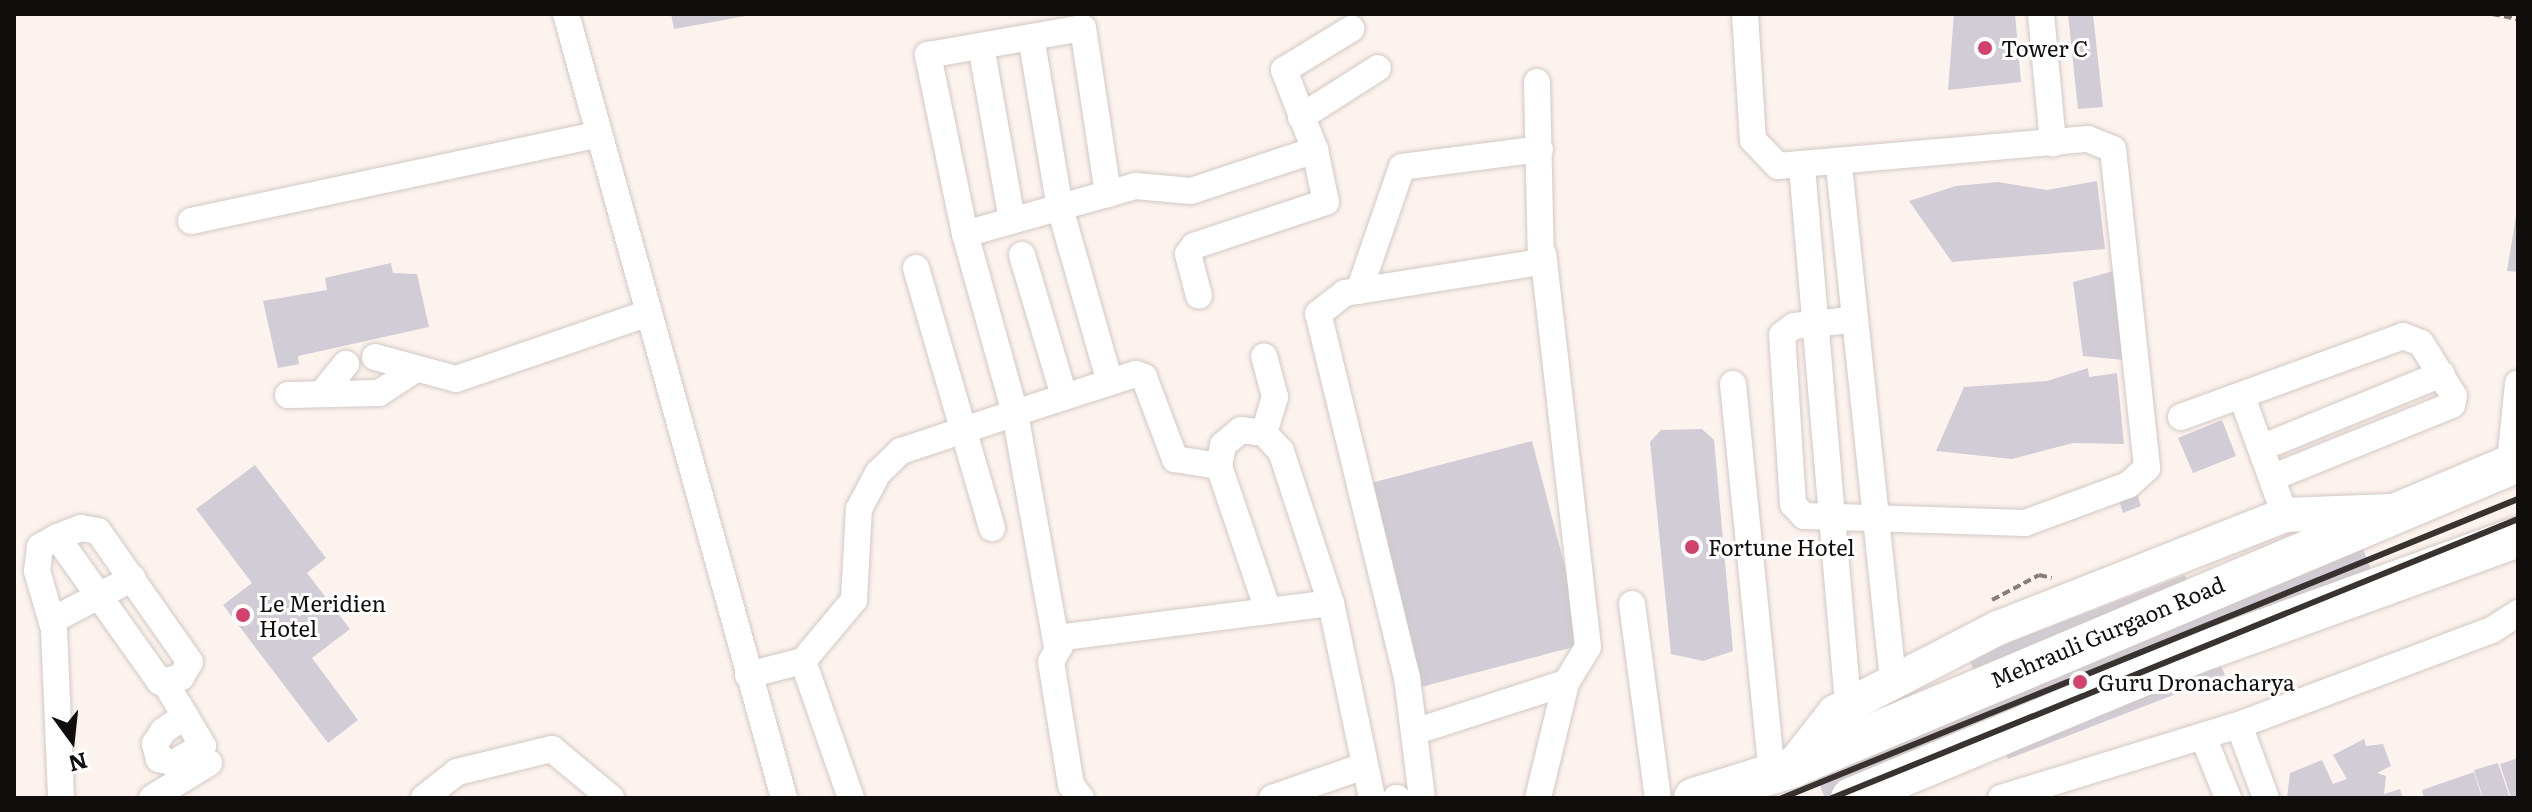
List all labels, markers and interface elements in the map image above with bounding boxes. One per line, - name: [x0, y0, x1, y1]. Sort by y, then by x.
- place label: Tower C: [2001, 35, 2088, 61]
- marker: Tower C: [1976, 39, 1994, 57]
- place label: Fortune Hotel: [1708, 534, 1855, 560]
- marker: Fortune Hotel: [1683, 538, 1701, 556]
- street label: Mehrauli Gurgaon Road: [1986, 570, 2228, 692]
- place label: Le Meridien Hotel: [259, 589, 386, 640]
- marker: Le Meridien Hotel: [234, 606, 252, 624]
- place label: Guru Dronacharya: [2098, 669, 2295, 695]
- marker: Guru Dronacharya: [2069, 671, 2091, 693]
- north arrow: [32, 700, 112, 780]
- text: N: [65, 745, 92, 782]

